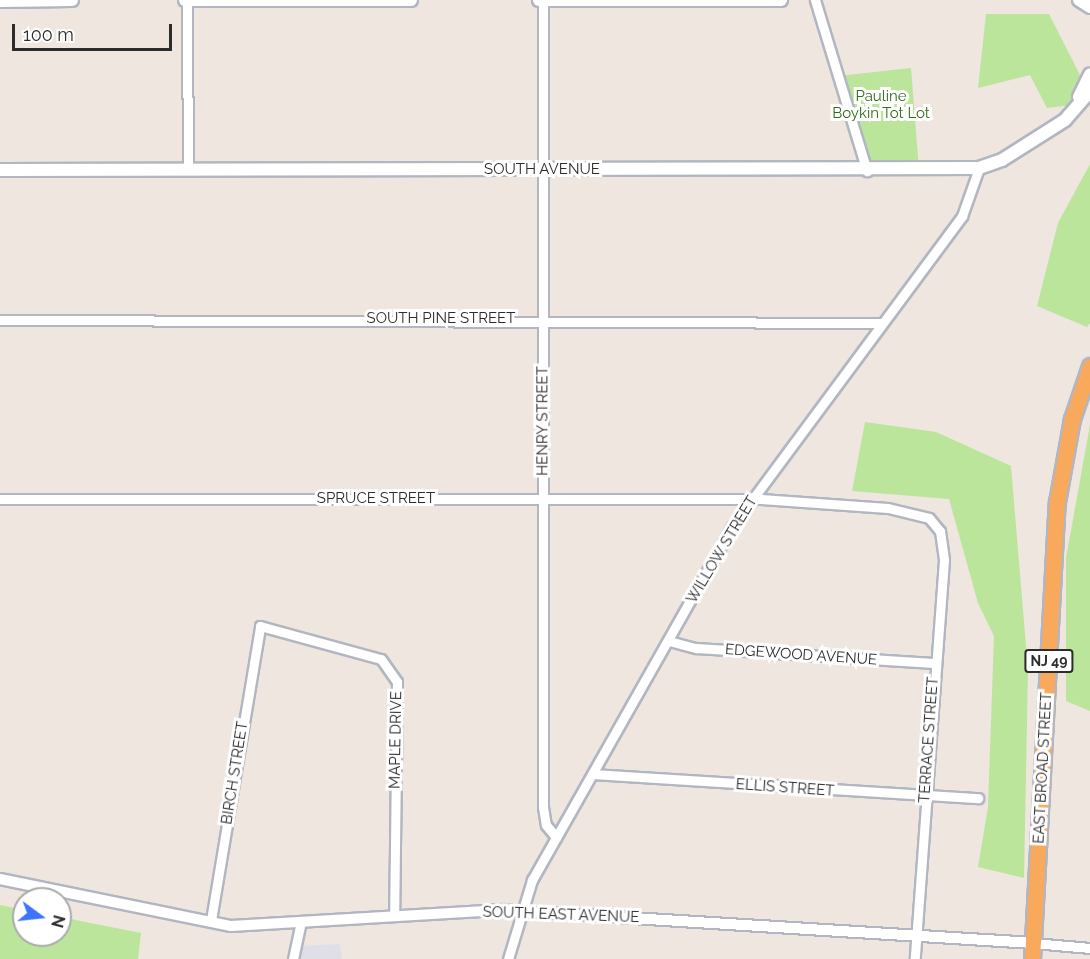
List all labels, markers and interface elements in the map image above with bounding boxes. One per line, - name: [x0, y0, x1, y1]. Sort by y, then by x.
- scale bar: [15, 12, 176, 50]
- text: 100 m: [23, 24, 74, 45]
- park label: Pauline Boykin Tot Lot: [832, 87, 930, 122]
- street label: SOUTH AVENUE: [484, 161, 600, 179]
- street label: SOUTH PINE STREET: [367, 310, 515, 328]
- street label: HENRY STREET: [534, 366, 552, 476]
- street label: SPRUCE STREET: [317, 490, 435, 508]
- street label: WILLOW STREET: [683, 493, 761, 607]
- street label: EDGEWOOD AVENUE: [724, 641, 878, 669]
- road number: NJ 49: [1024, 650, 1074, 672]
- street label: TERRACE STREET: [916, 676, 942, 804]
- street label: MAPLE DRIVE: [386, 691, 406, 789]
- street label: EAST BROAD STREET: [1030, 692, 1056, 844]
- street label: BIRCH STREET: [218, 720, 252, 826]
- street label: ELLIS STREET: [735, 776, 835, 800]
- north arrow: [12, 887, 72, 947]
- street label: SOUTH EAST AVENUE: [482, 903, 640, 927]
- text: N: [47, 913, 69, 930]

